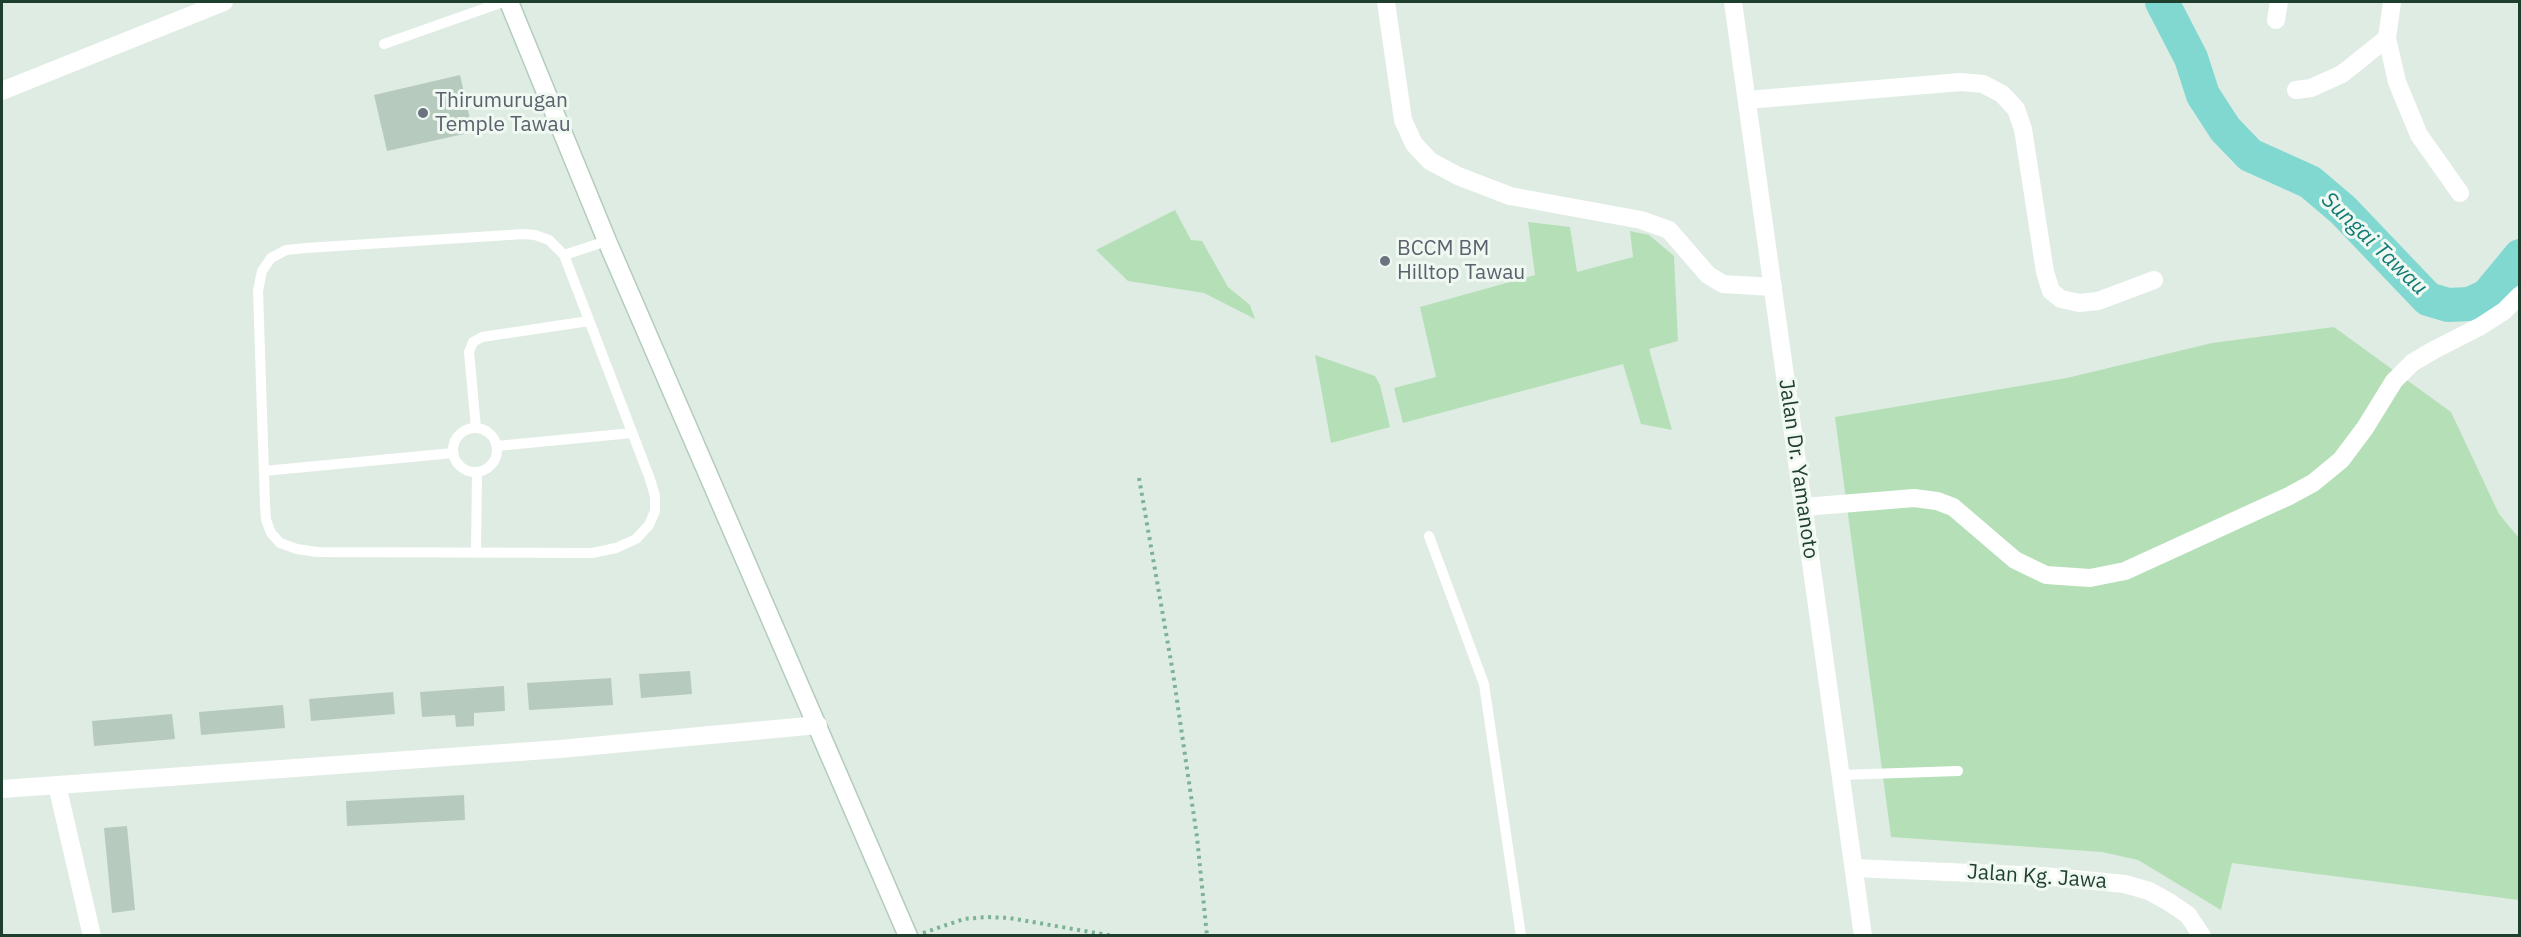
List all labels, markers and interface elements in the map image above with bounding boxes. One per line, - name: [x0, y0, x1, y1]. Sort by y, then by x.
- place label: Thirumurugan Temple Tawau: [435, 88, 571, 138]
- marker: Thirumurugan Temple Tawau: [416, 106, 430, 120]
- water label: Sungai Tawau: [2315, 187, 2433, 301]
- place label: BCCM BM Hilltop Tawau: [1397, 236, 1525, 286]
- marker: BCCM BM Hilltop Tawau: [1378, 254, 1392, 268]
- street label: Jalan Dr. Yamanoto: [1773, 377, 1823, 561]
- street label: Jalan Kg. Jawa: [1966, 860, 2108, 894]

